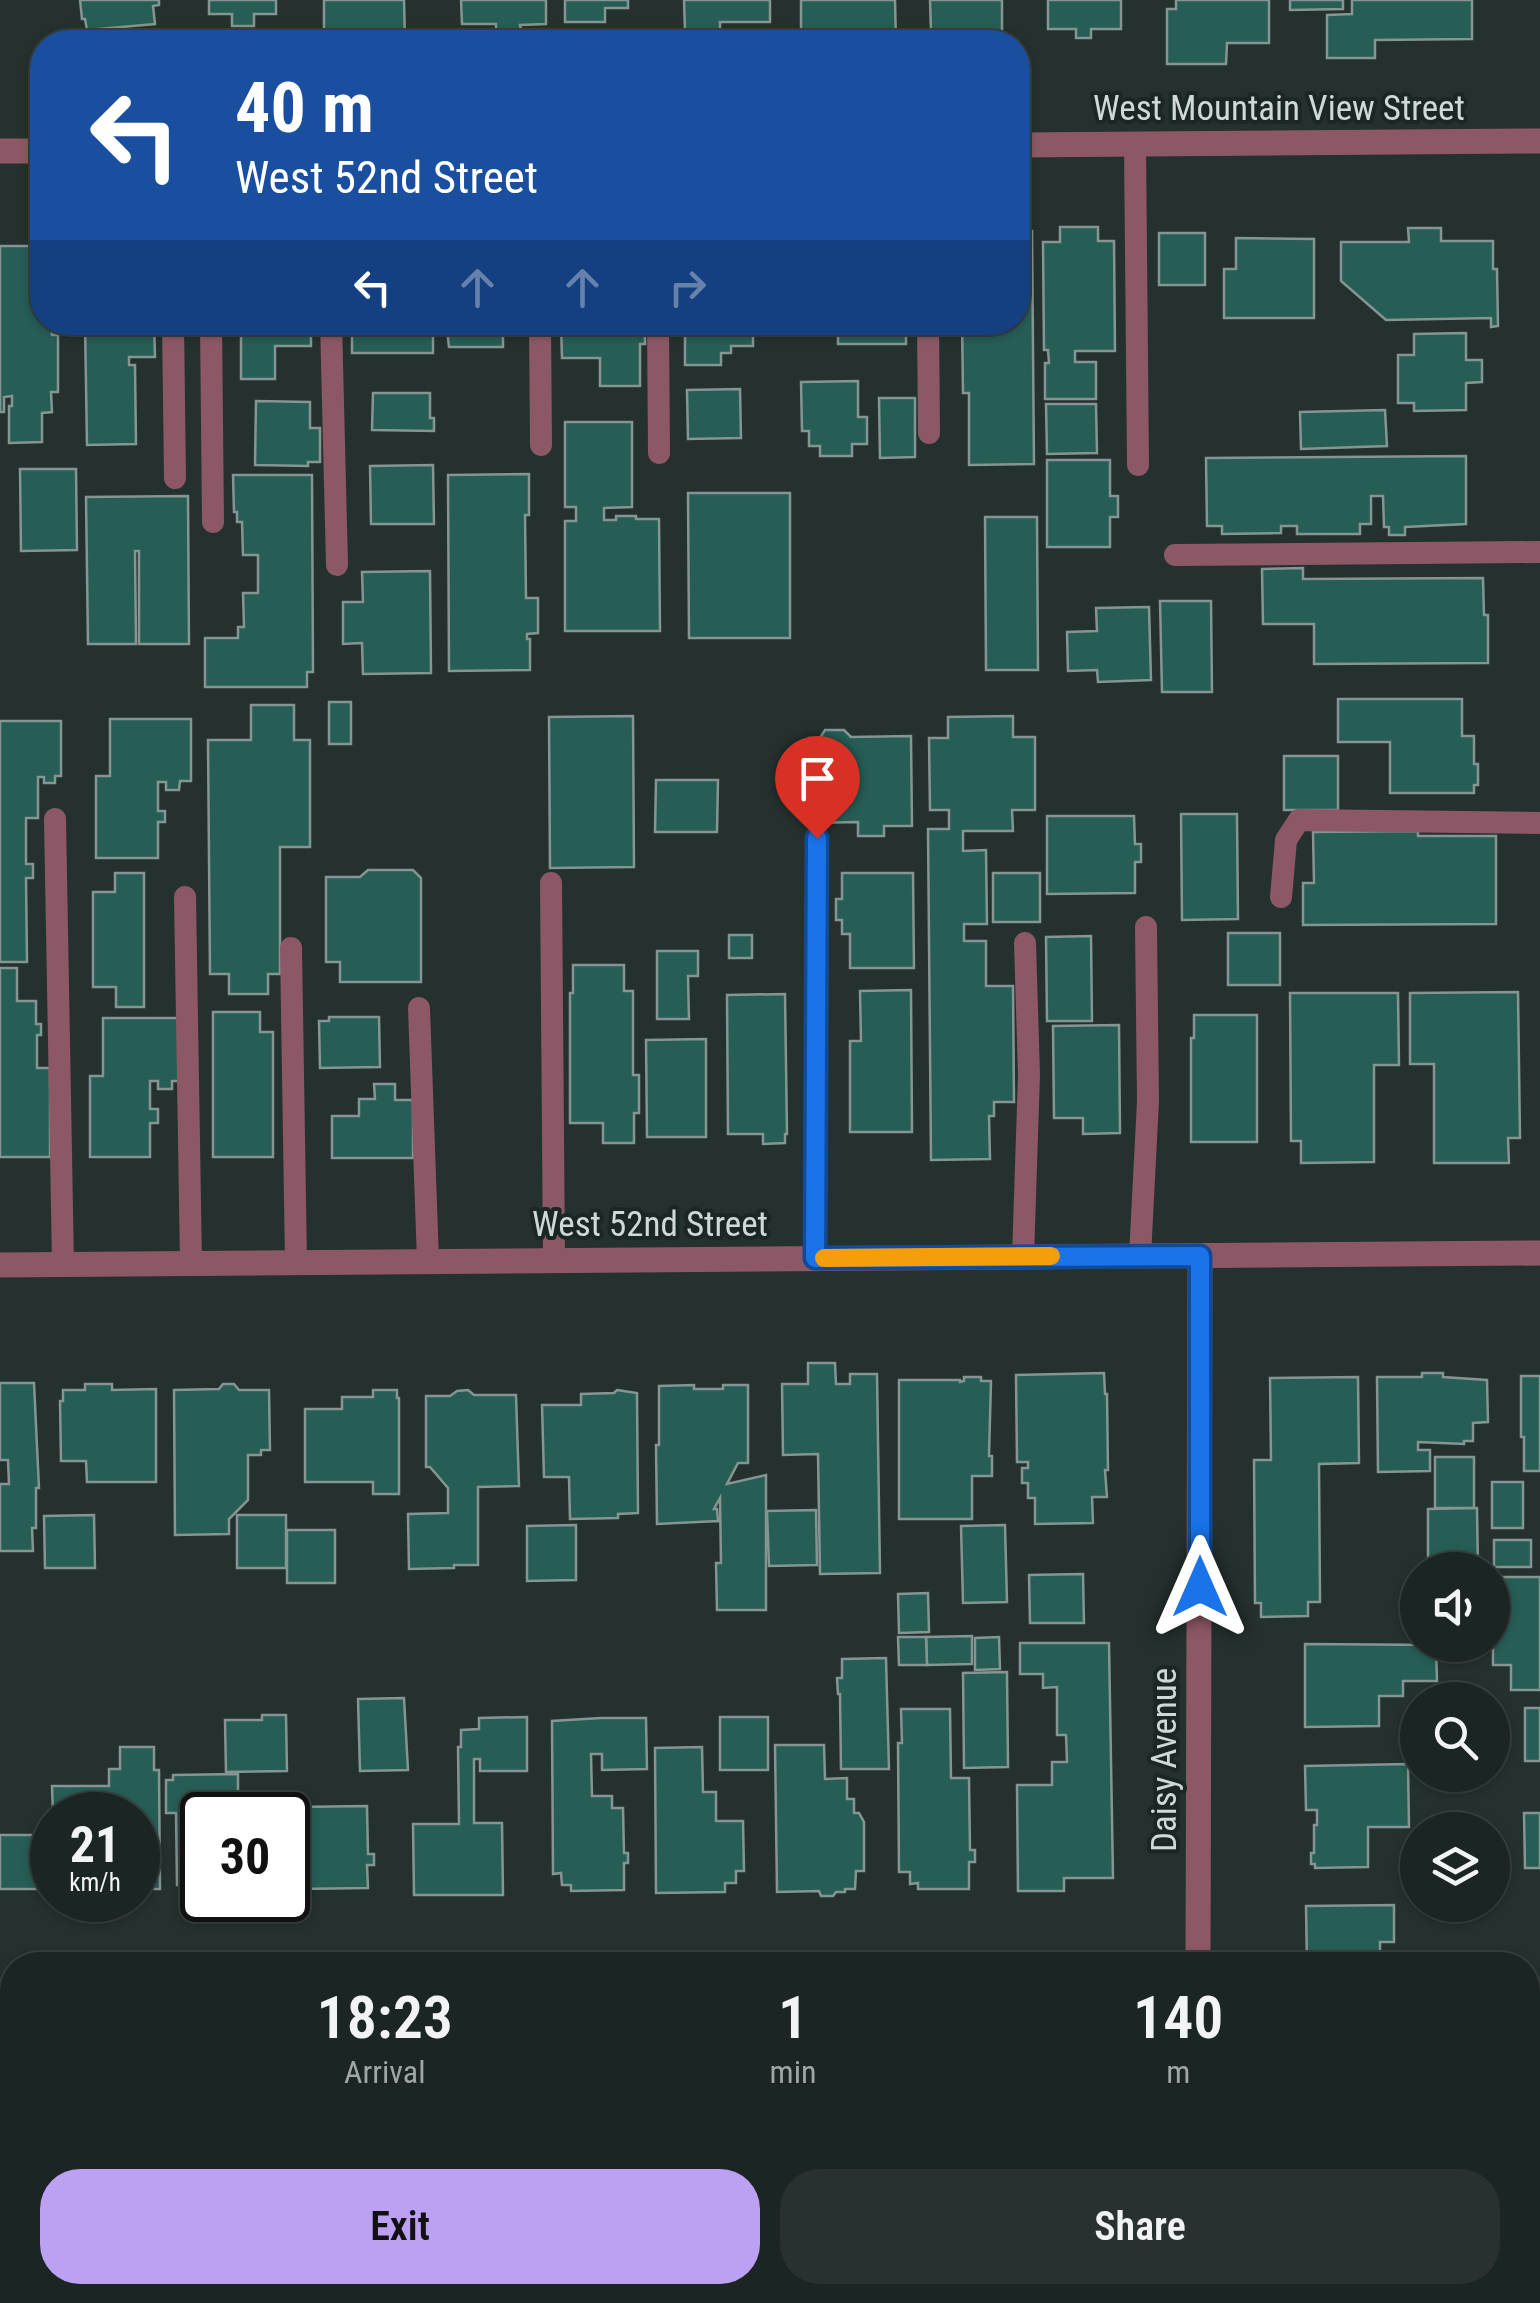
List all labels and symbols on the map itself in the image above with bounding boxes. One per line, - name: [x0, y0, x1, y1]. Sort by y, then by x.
- street label: West Mountain View Street: [1093, 88, 1465, 129]
- pin: [775, 736, 860, 839]
- street label: West 52nd Street: [532, 1204, 768, 1245]
- position arrow: [1148, 1535, 1252, 1639]
- street label: Daisy Avenue: [1144, 1668, 1185, 1852]
- speed limit sign: 30: [180, 1792, 310, 1922]

